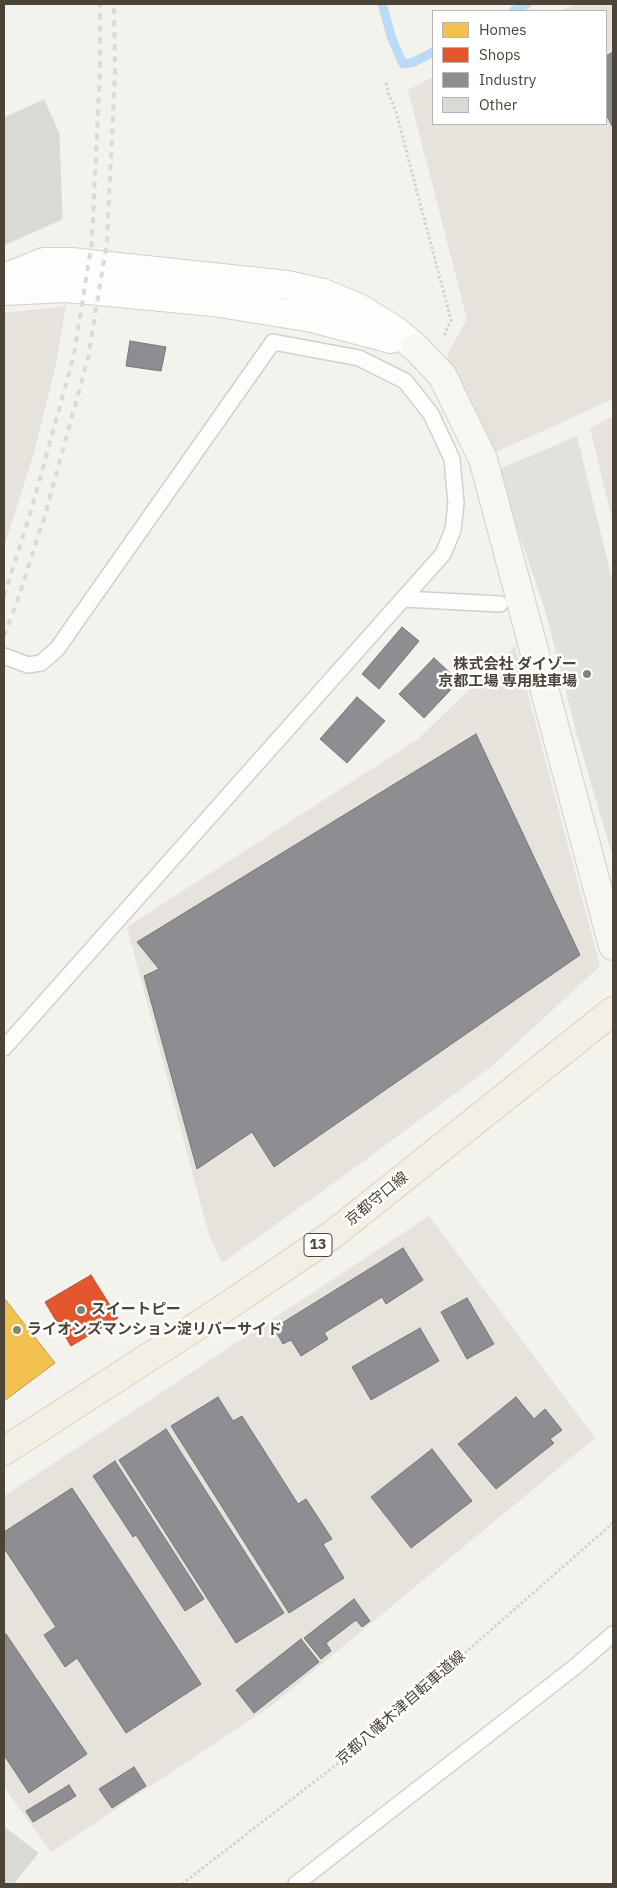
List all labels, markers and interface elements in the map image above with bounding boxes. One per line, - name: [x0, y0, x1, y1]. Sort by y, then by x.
- legend: [432, 10, 607, 125]
- text: Homes: [479, 20, 527, 39]
- text: Shops: [479, 45, 521, 64]
- text: Industry: [479, 70, 536, 89]
- text: Other: [479, 95, 517, 114]
- place label: 株式会社 ダイゾー 京都工場 専用駐車場: [438, 656, 577, 691]
- marker: 株式会社 ダイゾー 京都工場 専用駐車場: [581, 668, 593, 680]
- street label: 京都守口線: [342, 1168, 412, 1230]
- road number: 13: [304, 1234, 332, 1256]
- place label: スイートピー: [91, 1301, 181, 1319]
- marker: スイートピー: [75, 1304, 87, 1316]
- place label: ライオンズマンション淀リバーサイド: [27, 1321, 282, 1339]
- marker: ライオンズマンション淀リバーサイド: [11, 1324, 23, 1336]
- street label: 京都八幡木津自転車道線: [333, 1647, 469, 1769]

